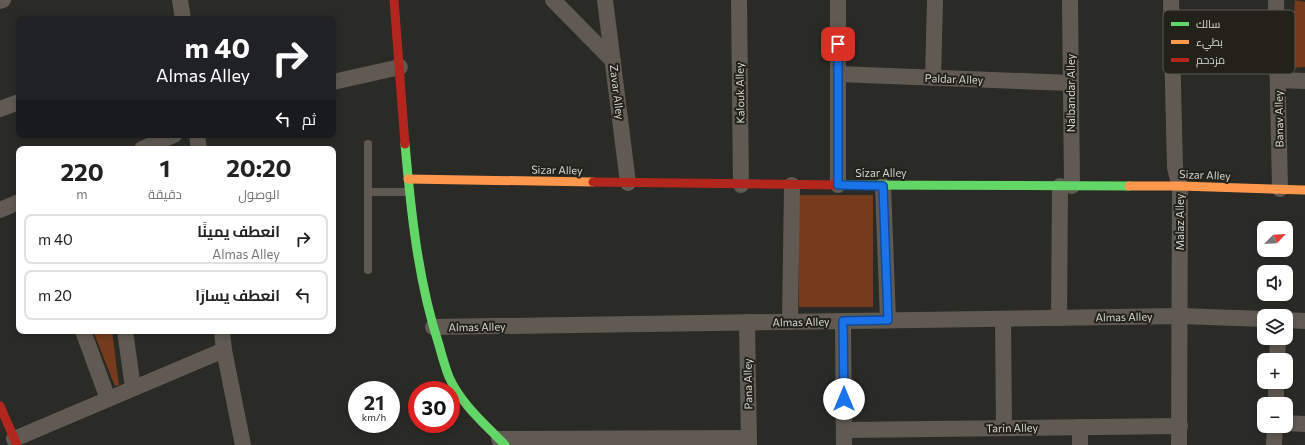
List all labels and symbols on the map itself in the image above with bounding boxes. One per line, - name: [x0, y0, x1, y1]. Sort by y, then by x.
- legend: [1163, 10, 1295, 74]
- text: سالك: [1196, 17, 1220, 30]
- pin: [821, 27, 855, 61]
- text: بطيء: [1196, 35, 1223, 51]
- street label: Nalbandar Alley: [1064, 53, 1077, 132]
- text: مزدحم: [1196, 53, 1225, 68]
- street label: Kalouk Alley: [732, 62, 747, 124]
- street label: Zavar Alley: [608, 64, 627, 120]
- street label: Paldar Alley: [925, 71, 984, 86]
- street label: Banav Alley: [1271, 90, 1285, 148]
- street label: Sizar Alley: [531, 163, 583, 176]
- street label: Sizar Alley: [855, 166, 907, 179]
- street label: Sizar Alley: [1179, 167, 1231, 182]
- street label: Malaz Alley: [1173, 193, 1186, 250]
- north arrow: [1257, 221, 1293, 257]
- street label: Almas Alley: [1095, 309, 1153, 323]
- street label: Almas Alley: [772, 314, 830, 328]
- street label: Almas Alley: [448, 319, 506, 333]
- street label: Pana Alley: [741, 358, 754, 410]
- position arrow: [823, 378, 865, 420]
- speed limit sign: 30: [408, 381, 460, 433]
- street label: Tarin Alley: [986, 421, 1038, 434]

